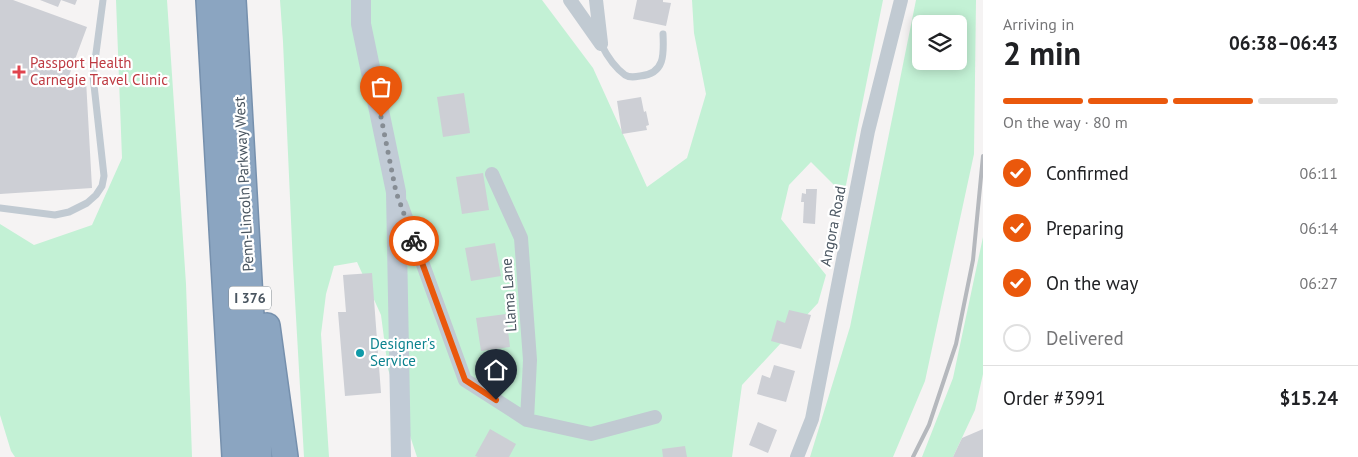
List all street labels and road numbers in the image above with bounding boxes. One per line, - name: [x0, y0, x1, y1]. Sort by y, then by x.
- street label: Penn-Lincoln Parkway West: [229, 96, 258, 272]
- street label: Angora Road: [815, 184, 850, 268]
- street label: Llama Lane: [496, 258, 521, 333]
- road number: I 376: [229, 286, 271, 310]

